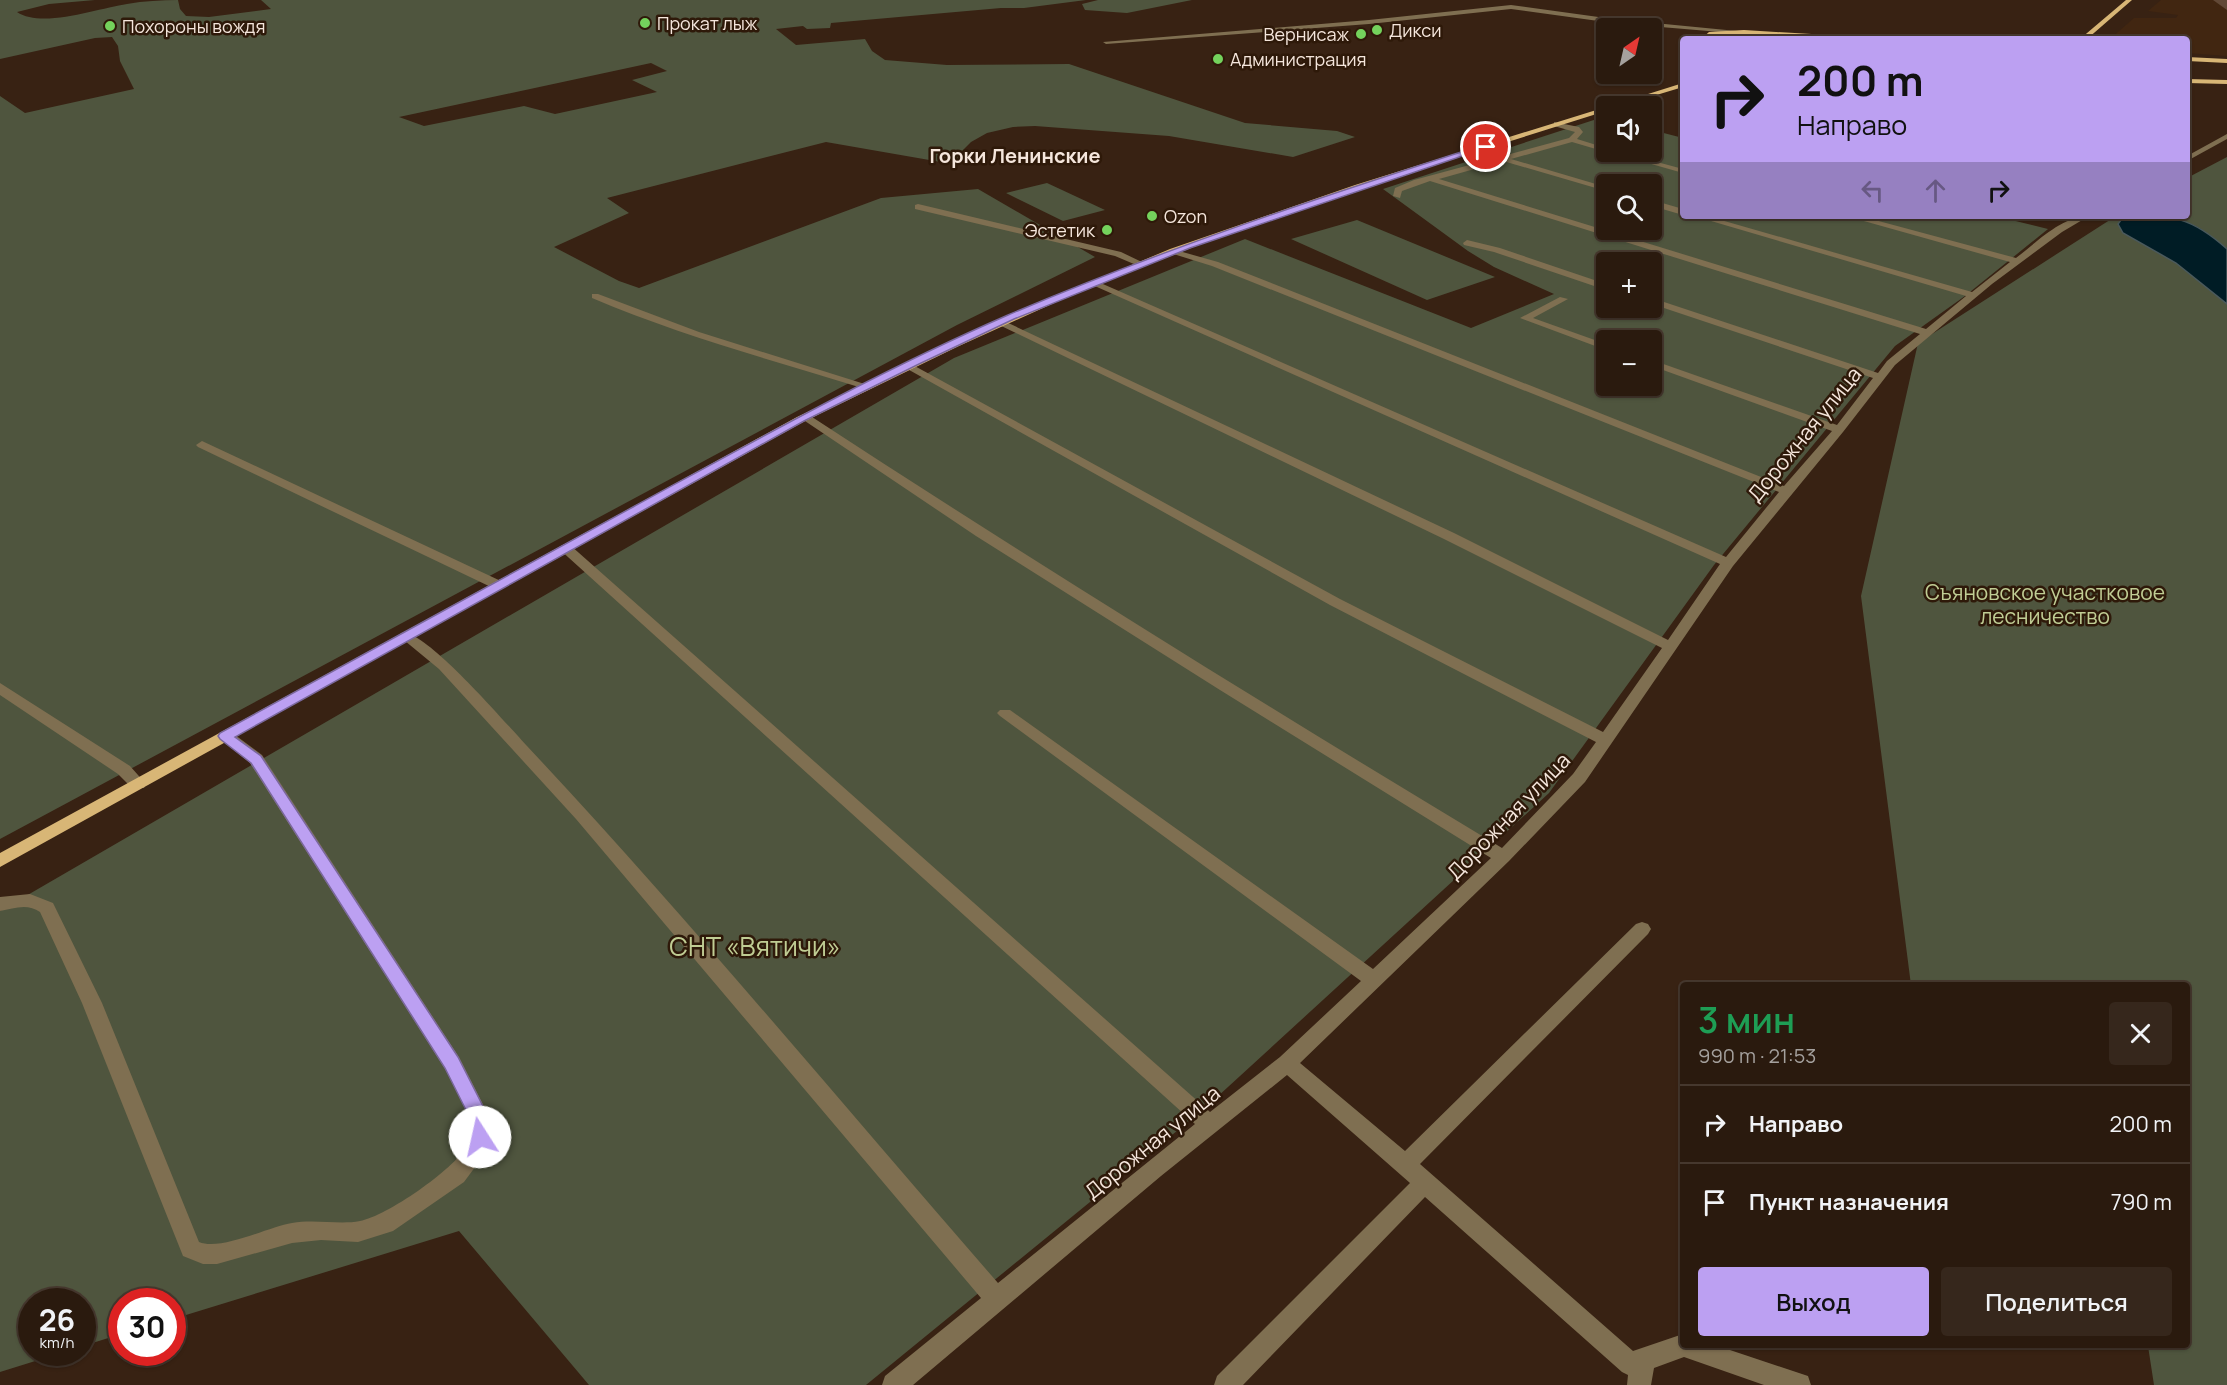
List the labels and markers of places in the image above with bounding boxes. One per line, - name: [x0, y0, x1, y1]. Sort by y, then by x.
- place label: Прокат лыж: [657, 11, 758, 35]
- place label: Похороны вождя: [122, 14, 265, 38]
- marker: Прокат лыж: [638, 16, 652, 30]
- place label: Дикси: [1389, 18, 1441, 42]
- marker: Похороны вождя: [103, 19, 117, 33]
- place label: Вернисаж: [1263, 22, 1349, 46]
- marker: Дикси: [1370, 23, 1384, 37]
- marker: Вернисаж: [1354, 27, 1368, 41]
- place label: Администрация: [1230, 47, 1367, 71]
- marker: Администрация: [1211, 52, 1225, 66]
- pin: [1460, 121, 1511, 172]
- place label: Ozon: [1164, 204, 1207, 228]
- marker: Ozon: [1145, 209, 1159, 223]
- place label: Эстетик: [1025, 218, 1096, 242]
- marker: Эстетик: [1100, 223, 1114, 237]

